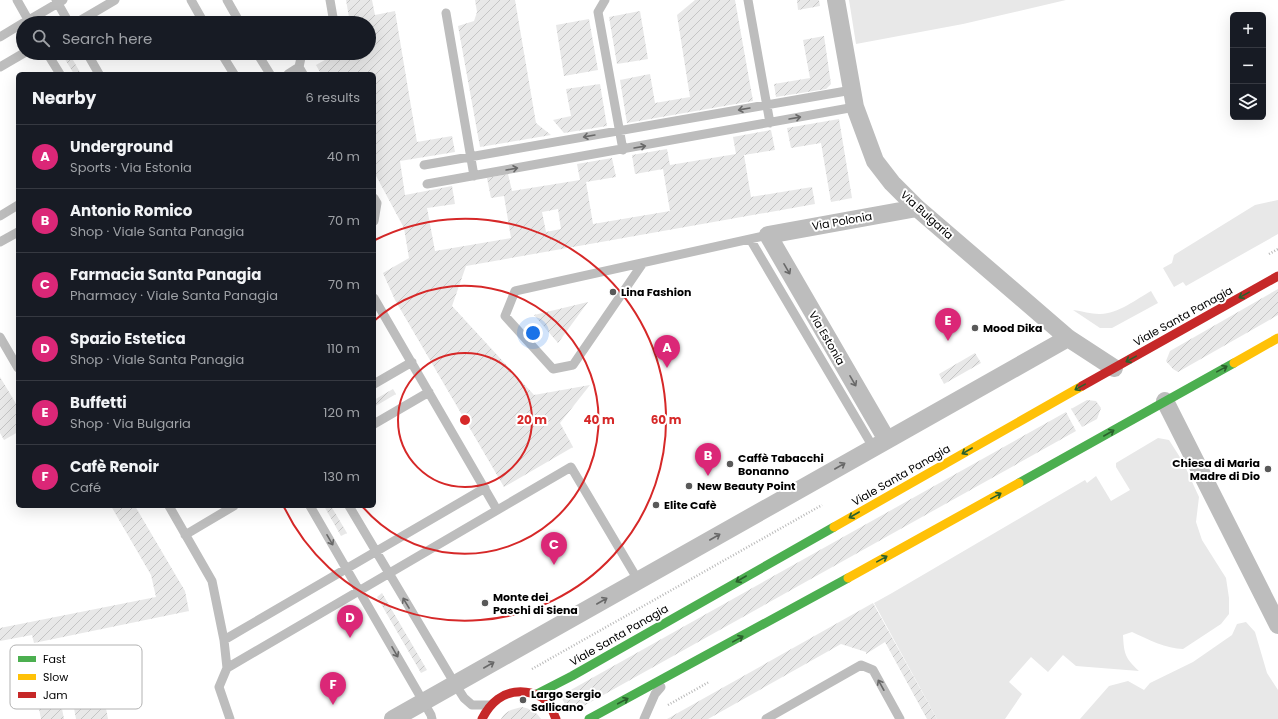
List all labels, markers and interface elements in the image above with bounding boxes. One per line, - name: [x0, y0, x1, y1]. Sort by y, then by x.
- map controls: [1230, 12, 1266, 120]
- button: +: [1230, 12, 1266, 48]
- search box: [16, 16, 376, 60]
- icon: search: [30, 27, 52, 49]
- text: Search here: [62, 28, 152, 49]
- button: −: [1230, 48, 1266, 84]
- button: layers: [1230, 84, 1266, 120]
- text: Nearby: [32, 86, 96, 110]
- text: 6 results: [306, 88, 360, 107]
- one-way arrow: [738, 105, 751, 113]
- one-way arrow: [788, 114, 801, 122]
- one-way arrow: [582, 132, 595, 140]
- text: Underground: [70, 136, 173, 157]
- one-way arrow: [633, 142, 646, 150]
- text: A: [40, 147, 50, 166]
- text: 40 m: [327, 147, 360, 166]
- text: Sports · Via Estonia: [70, 158, 192, 177]
- one-way arrow: [505, 165, 518, 173]
- street label: Via Bulgaria: [897, 187, 957, 243]
- text: Antonio Romico: [70, 200, 192, 221]
- street label: Via Polonia: [811, 208, 873, 234]
- text: B: [41, 211, 49, 230]
- text: 70 m: [328, 211, 360, 230]
- text: Shop · Viale Santa Panagia: [70, 222, 244, 241]
- one-way arrow: [784, 263, 792, 275]
- text: Farmacia Santa Panagia: [70, 264, 261, 285]
- text: C: [40, 275, 50, 294]
- text: 70 m: [328, 275, 360, 294]
- street label: Viale Santa Panagia: [1130, 282, 1236, 350]
- place label: Lina Fashion: [621, 284, 691, 300]
- text: Pharmacy · Viale Santa Panagia: [70, 286, 278, 305]
- marker: Lina Fashion: [608, 287, 618, 297]
- one-way arrow: [1238, 292, 1250, 300]
- street label: Via Estonia: [805, 308, 849, 368]
- pin: E: [935, 308, 961, 341]
- place label: Mood Dika: [983, 320, 1042, 336]
- your location: [523, 323, 543, 343]
- marker: Mood Dika: [970, 323, 980, 333]
- text: Spazio Estetica: [70, 328, 186, 349]
- pin: A: [654, 335, 680, 368]
- text: D: [40, 339, 50, 358]
- text: 110 m: [327, 339, 360, 358]
- text: Shop · Viale Santa Panagia: [70, 350, 244, 369]
- one-way arrow: [1125, 355, 1137, 363]
- one-way arrow: [1216, 365, 1228, 372]
- one-way arrow: [849, 375, 857, 387]
- one-way arrow: [1074, 383, 1086, 391]
- text: Buffetti: [70, 392, 127, 413]
- text: E: [41, 403, 49, 422]
- text: 120 m: [323, 403, 360, 422]
- text: 20 m: [517, 411, 547, 428]
- text: 40 m: [583, 411, 615, 428]
- text: 60 m: [651, 411, 682, 428]
- centre of rings: [458, 413, 472, 427]
- text: Shop · Via Bulgaria: [70, 414, 191, 433]
- one-way arrow: [1103, 428, 1115, 436]
- street label: Viale Santa Panagia: [849, 440, 953, 510]
- pin: B: [695, 443, 721, 476]
- one-way arrow: [961, 447, 973, 455]
- place label: Caffè Tabacchi Bonanno: [738, 450, 824, 479]
- place label: Chiesa di Maria Madre di Dio: [1172, 455, 1260, 484]
- text: Cafè Renoir: [70, 456, 159, 477]
- marker: Caffè Tabacchi Bonanno: [725, 459, 735, 469]
- one-way arrow: [834, 461, 846, 469]
- marker: Chiesa di Maria Madre di Dio: [1263, 464, 1273, 474]
- text: F: [41, 467, 49, 486]
- text: 130 m: [323, 467, 360, 486]
- text: Café: [70, 478, 101, 497]
- place label: New Beauty Point: [697, 478, 796, 494]
- marker: New Beauty Point: [684, 481, 694, 491]
- one-way arrow: [989, 492, 1001, 500]
- place label: Elite Cafè: [664, 497, 717, 513]
- marker: Elite Cafè: [651, 500, 661, 510]
- one-way arrow: [848, 511, 860, 519]
- pin: C: [541, 532, 567, 565]
- one-way arrow: [709, 532, 721, 540]
- one-way arrow: [326, 534, 334, 546]
- one-way arrow: [876, 555, 888, 563]
- one-way arrow: [735, 576, 747, 584]
- place label: Monte dei Paschi di Siena: [493, 589, 578, 618]
- one-way arrow: [596, 596, 608, 604]
- one-way arrow: [402, 598, 410, 609]
- marker: Monte dei Paschi di Siena: [480, 598, 490, 608]
- street label: Viale Santa Panagia: [567, 600, 671, 670]
- pin: D: [337, 605, 363, 638]
- one-way arrow: [732, 634, 744, 642]
- legend: [10, 645, 142, 709]
- one-way arrow: [392, 646, 400, 658]
- text: Fast: [43, 651, 66, 667]
- one-way arrow: [483, 660, 495, 668]
- text: Slow: [43, 669, 68, 685]
- pin: F: [320, 672, 346, 705]
- one-way arrow: [876, 679, 884, 691]
- place label: Largo Sergio Sallicano: [531, 686, 601, 715]
- text: Jam: [43, 687, 68, 703]
- marker: Largo Sergio Sallicano: [518, 695, 528, 705]
- one-way arrow: [617, 696, 629, 704]

